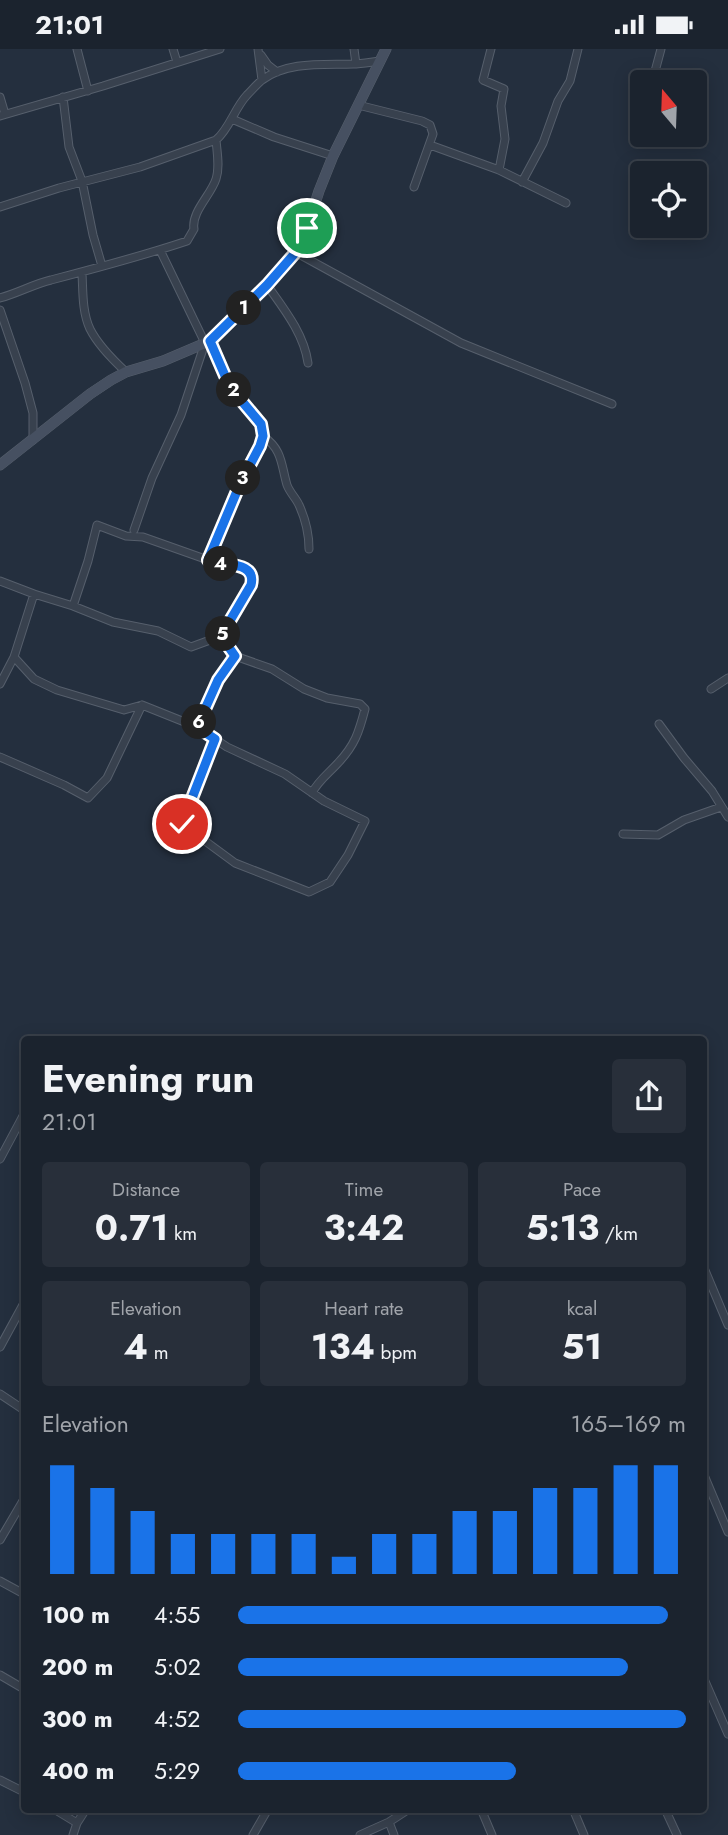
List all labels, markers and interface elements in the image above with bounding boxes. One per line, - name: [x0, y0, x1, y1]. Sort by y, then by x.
- text: 21:01: [35, 6, 104, 44]
- north arrow: [630, 70, 707, 147]
- map controls: [630, 70, 707, 238]
- button: locate: [630, 161, 707, 238]
- pin: [277, 198, 337, 258]
- icon: arrive: [288, 209, 326, 247]
- pin: 1: [226, 291, 262, 325]
- text: 1: [239, 294, 248, 321]
- pin: 2: [216, 373, 252, 407]
- text: 2: [227, 376, 240, 403]
- pin: 3: [226, 461, 260, 495]
- text: 3: [237, 464, 248, 491]
- pin: 4: [204, 547, 238, 581]
- text: 4: [214, 550, 227, 577]
- pin: 5: [206, 617, 241, 651]
- text: 5: [216, 620, 229, 647]
- pin: 6: [182, 705, 216, 739]
- text: 6: [192, 708, 205, 735]
- pin: [152, 794, 212, 854]
- icon: check: [163, 805, 201, 843]
- text: Evening run: [42, 1051, 254, 1106]
- button: share: [612, 1059, 686, 1133]
- text: 21:01: [42, 1105, 97, 1139]
- text: Distance: [112, 1176, 180, 1203]
- text: Time: [345, 1176, 383, 1203]
- text: Pace: [563, 1176, 601, 1203]
- text: 0.71: [95, 1203, 168, 1253]
- text: 3:42: [324, 1203, 404, 1253]
- text: 5:13: [526, 1203, 599, 1253]
- text: km: [168, 1220, 197, 1247]
- text: /km: [599, 1220, 638, 1247]
- text: Elevation: [110, 1295, 182, 1322]
- text: Heart rate: [324, 1295, 404, 1322]
- text: kcal: [567, 1295, 597, 1322]
- text: 4: [124, 1322, 148, 1372]
- text: 134: [311, 1322, 375, 1372]
- text: 51: [562, 1322, 602, 1372]
- text: m: [148, 1339, 168, 1366]
- text: bpm: [375, 1339, 417, 1366]
- text: Elevation: [42, 1407, 129, 1441]
- text: 165–169 m: [571, 1407, 686, 1441]
- text: 100 m: [42, 1598, 110, 1632]
- text: 4:55: [154, 1598, 200, 1632]
- text: 200 m: [42, 1650, 113, 1684]
- text: 5:02: [154, 1650, 201, 1684]
- text: 300 m: [42, 1702, 113, 1736]
- text: 4:52: [154, 1702, 200, 1736]
- text: 400 m: [42, 1754, 114, 1788]
- text: 5:29: [154, 1754, 200, 1788]

